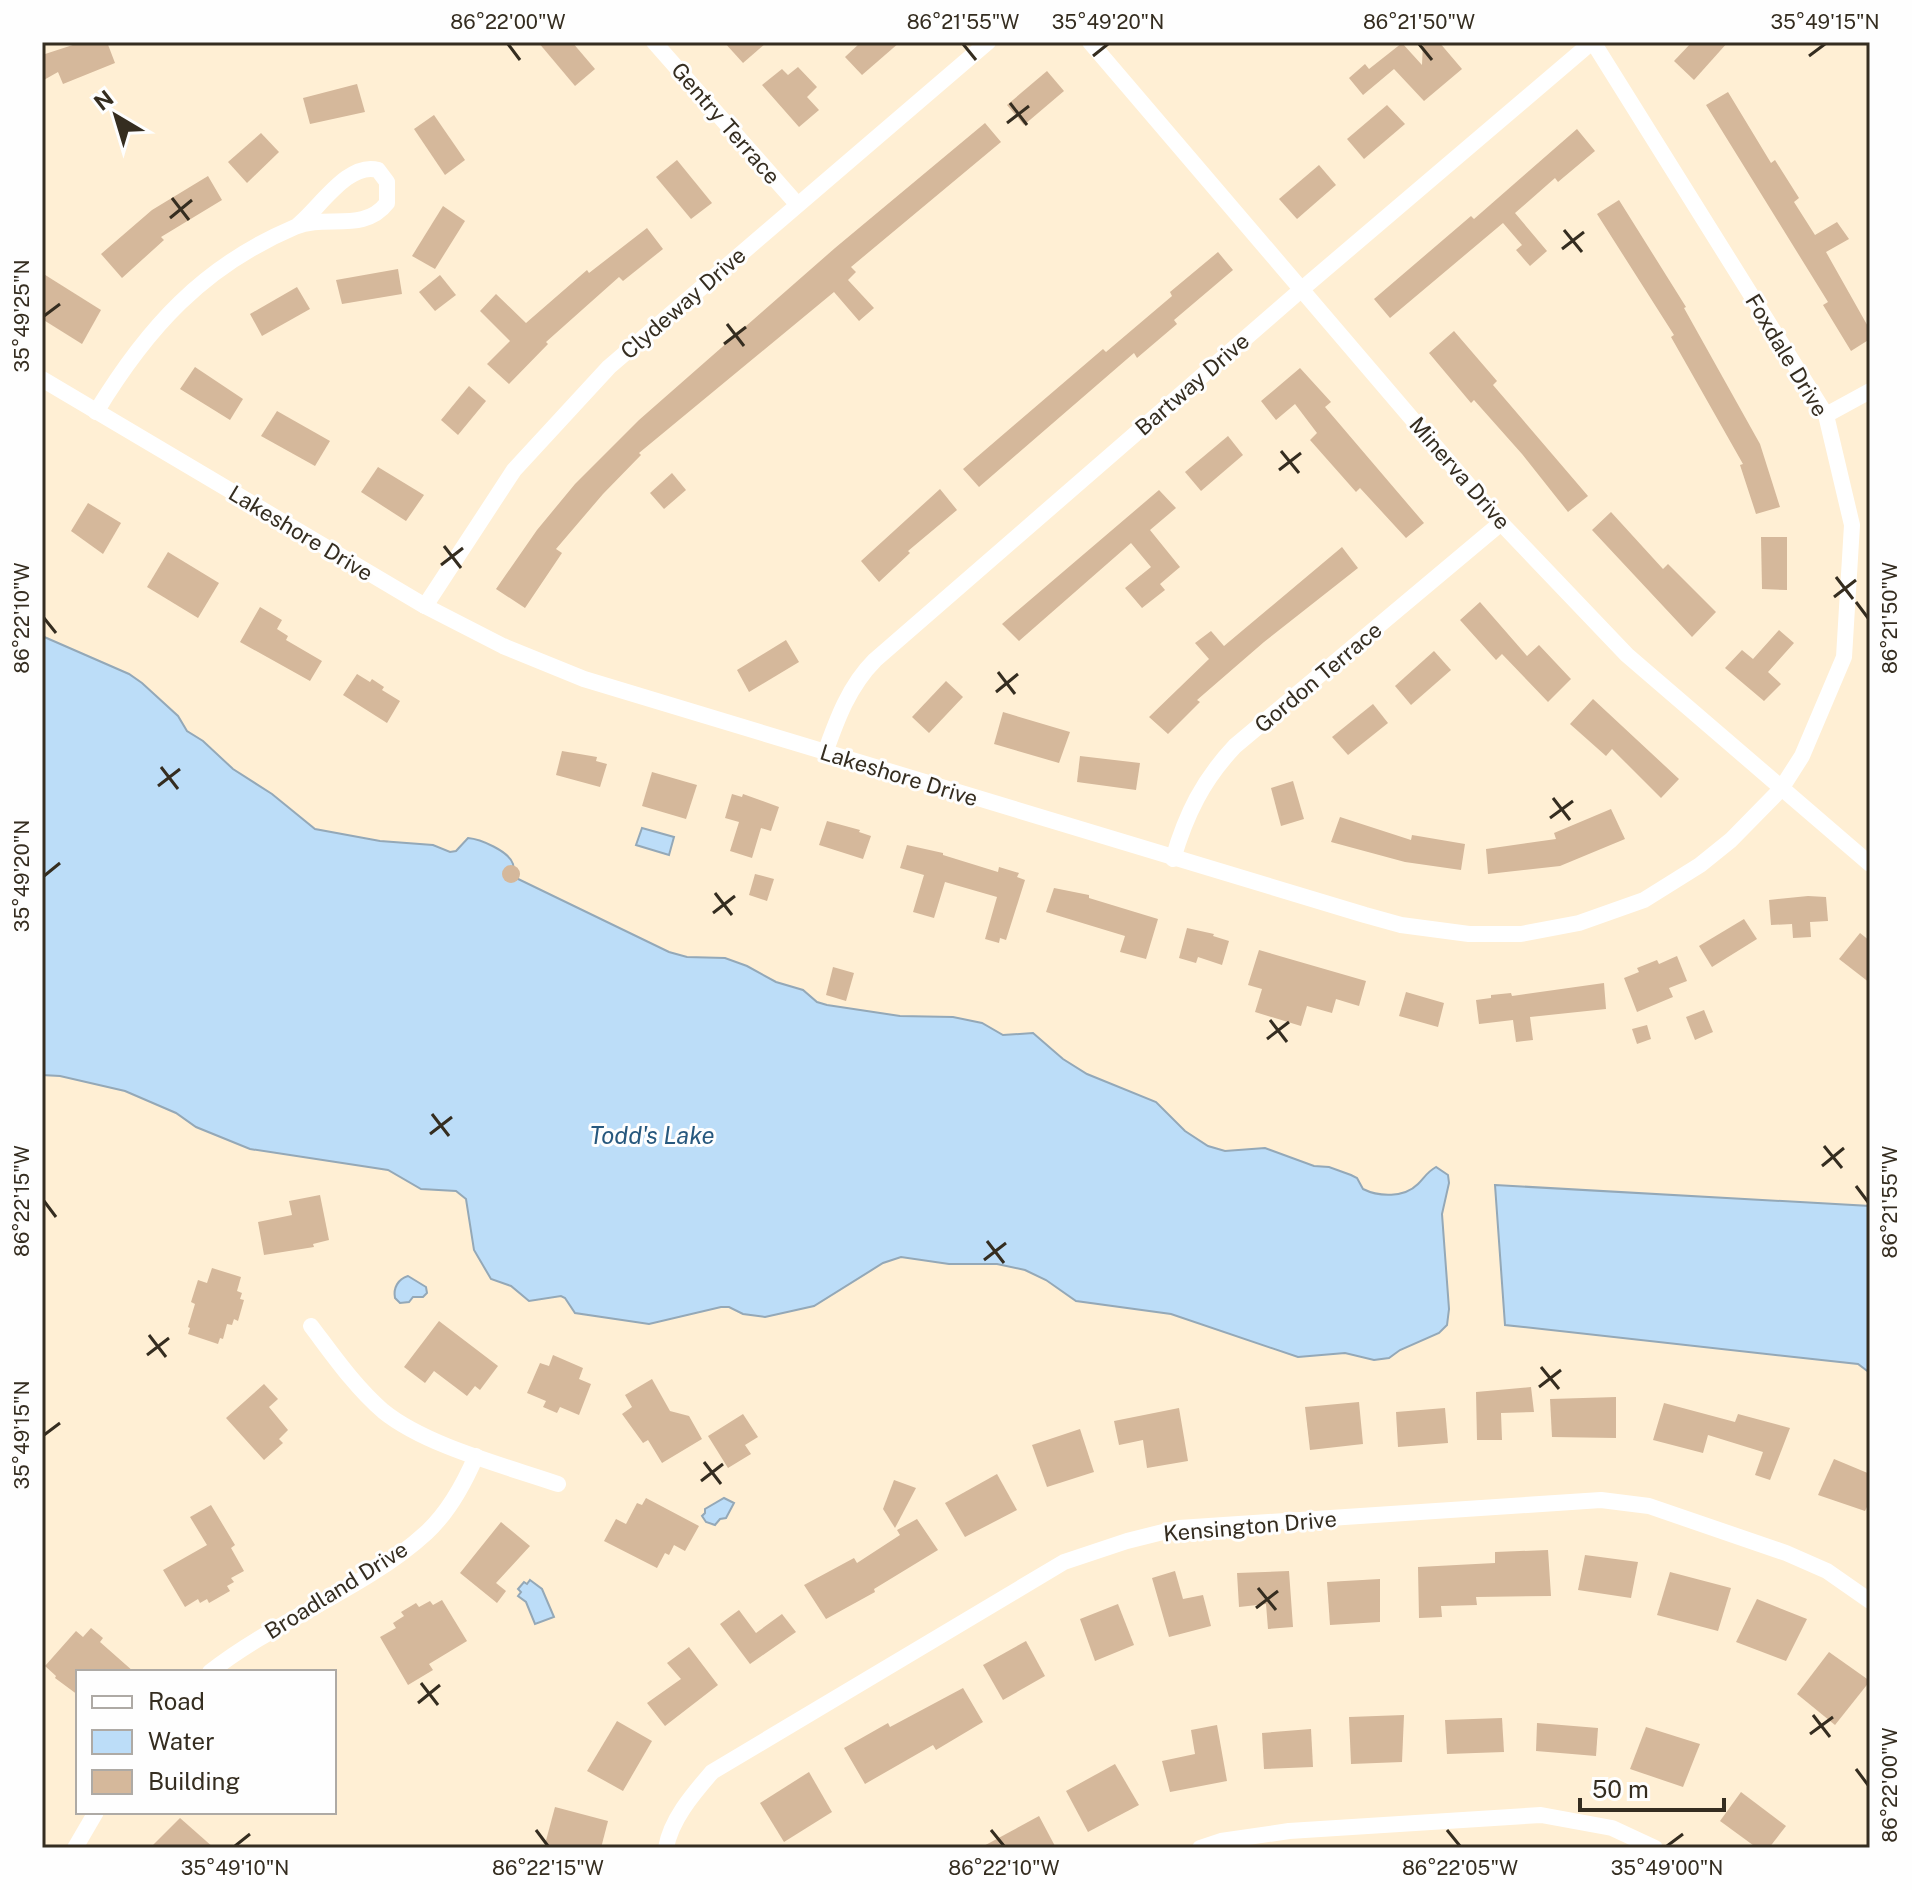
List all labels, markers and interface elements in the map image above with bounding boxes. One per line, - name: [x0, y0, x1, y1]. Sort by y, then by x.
- text: 86°22'00"W: [450, 10, 566, 34]
- text: 86°21'55"W: [907, 10, 1019, 34]
- text: 35°49'20"N: [1052, 10, 1164, 34]
- text: 86°21'50"W: [1363, 10, 1475, 34]
- text: 35°49'15"N: [1770, 10, 1880, 34]
- street label: Gentry Terrace: [666, 57, 786, 189]
- north arrow: [76, 76, 156, 156]
- text: N: [89, 85, 118, 116]
- street label: Clydeway Drive: [615, 242, 751, 364]
- text: 35°49'25"N: [10, 259, 34, 373]
- street label: Foxdale Drive: [1740, 289, 1834, 421]
- street label: Bartway Drive: [1130, 328, 1254, 440]
- street label: Minerva Drive: [1404, 412, 1516, 534]
- street label: Lakeshore Drive: [224, 480, 378, 586]
- text: 86°22'10"W: [10, 562, 34, 674]
- text: 86°21'50"W: [1878, 562, 1902, 674]
- street label: Gordon Terrace: [1249, 616, 1387, 738]
- street label: Lakeshore Drive: [817, 739, 981, 811]
- text: 35°49'20"N: [10, 820, 34, 932]
- water label: Todd's Lake: [589, 1121, 715, 1149]
- text: 86°22'15"W: [10, 1145, 34, 1257]
- text: 86°21'55"W: [1878, 1146, 1902, 1258]
- text: 35°49'15"N: [10, 1380, 34, 1490]
- street label: Kensington Drive: [1162, 1505, 1338, 1547]
- street label: Broadland Drive: [260, 1536, 412, 1644]
- legend: [76, 1670, 336, 1814]
- text: Road: [148, 1687, 205, 1715]
- text: Water: [148, 1727, 215, 1755]
- text: 86°22'00"W: [1878, 1727, 1902, 1843]
- scale bar: [1580, 1762, 1724, 1812]
- text: Building: [148, 1767, 240, 1795]
- text: 50 m: [1592, 1775, 1649, 1803]
- text: 35°49'10"N: [181, 1856, 289, 1880]
- text: 86°22'15"W: [492, 1856, 604, 1880]
- text: 86°22'10"W: [948, 1856, 1060, 1880]
- text: 86°22'05"W: [1402, 1856, 1518, 1880]
- text: 35°49'00"N: [1611, 1856, 1723, 1880]

